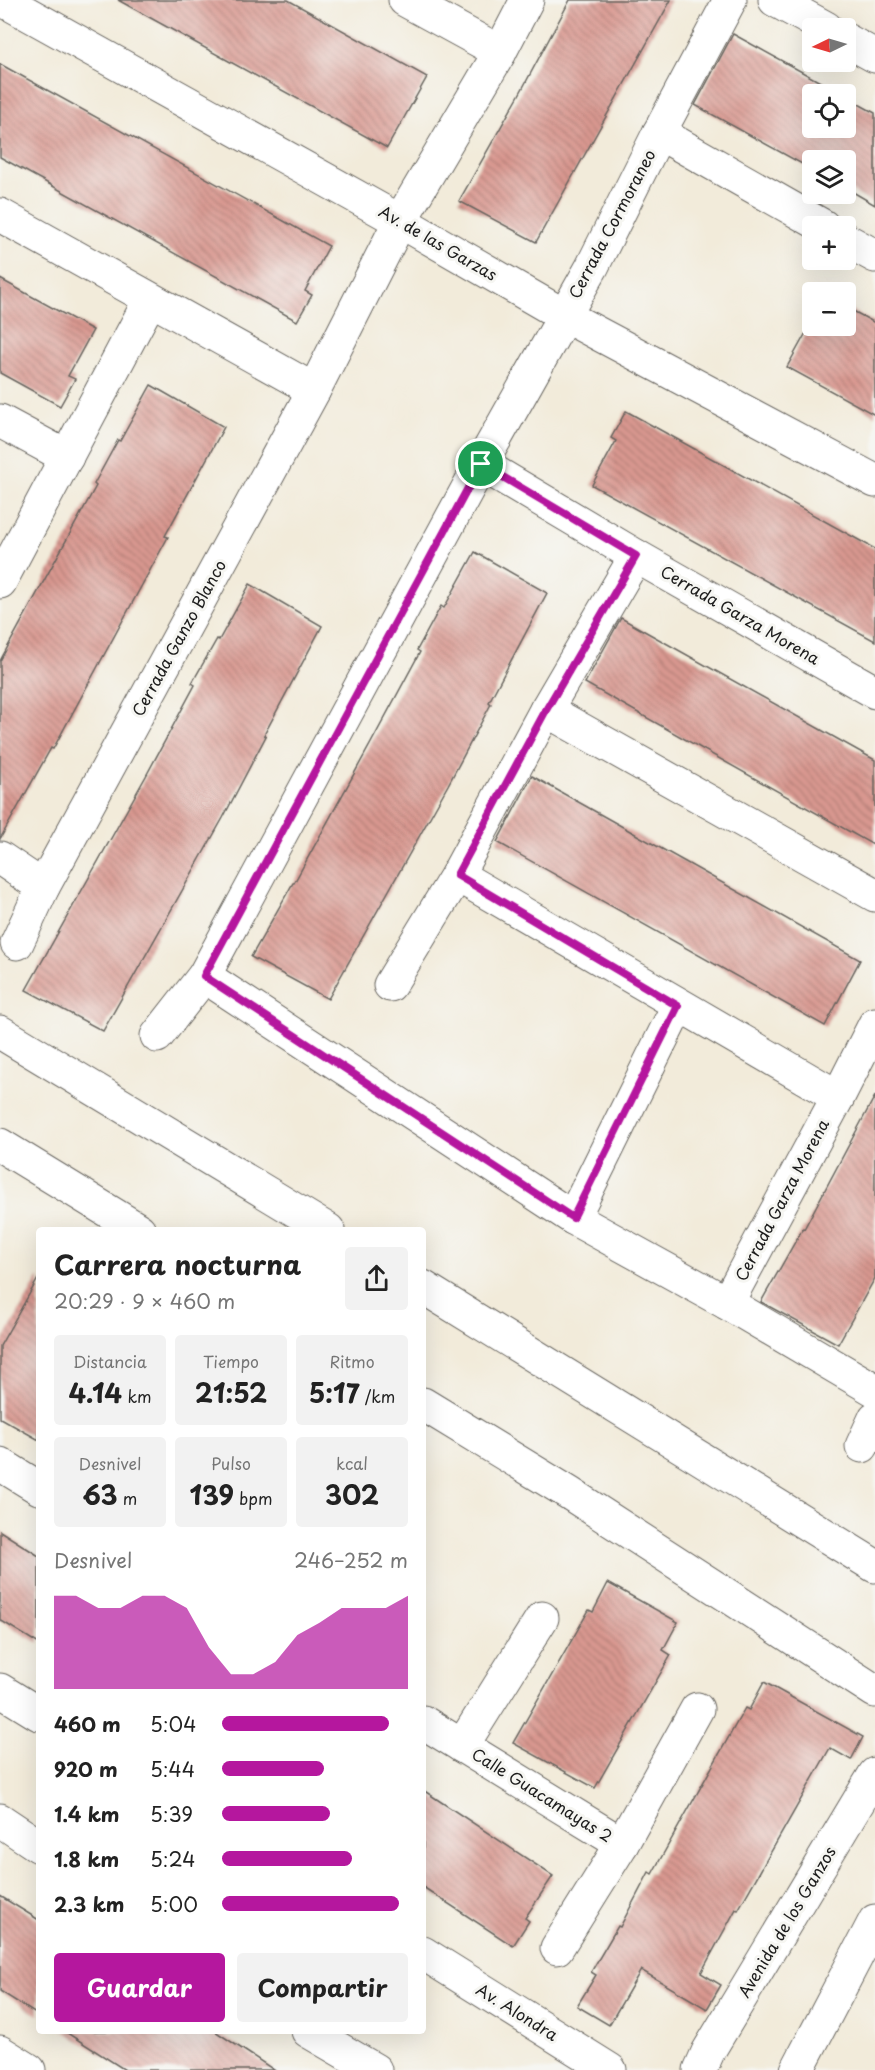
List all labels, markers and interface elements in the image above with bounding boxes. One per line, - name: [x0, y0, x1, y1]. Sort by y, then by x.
- north arrow: [802, 18, 856, 72]
- map controls: [802, 18, 856, 336]
- button: locate: [802, 84, 856, 138]
- street label: Cerrada Cormoraneo: [562, 145, 661, 302]
- button: layers: [802, 150, 856, 204]
- street label: Av. de las Garzas: [375, 199, 502, 286]
- button: +: [802, 216, 856, 270]
- button: −: [802, 282, 856, 336]
- pin: [455, 438, 506, 489]
- icon: arrive: [464, 447, 497, 480]
- street label: Cerrada Ganzo Blanco: [125, 555, 231, 720]
- street label: Cerrada Garza Morena: [656, 559, 825, 670]
- street label: Cerrada Garza Morena: [728, 1114, 834, 1285]
- text: Carrera nocturna: [54, 1243, 301, 1284]
- button: share: [345, 1247, 408, 1310]
- text: 20:29 · 9 × 460 m: [54, 1286, 235, 1316]
- text: Distancia: [73, 1349, 147, 1373]
- text: Tiempo: [203, 1349, 259, 1373]
- text: Ritmo: [329, 1349, 375, 1373]
- text: 4.14: [69, 1373, 122, 1412]
- text: 21:52: [195, 1373, 267, 1412]
- text: 5:17: [309, 1373, 360, 1412]
- text: km: [122, 1384, 151, 1408]
- text: /km: [360, 1384, 395, 1408]
- text: Desnivel: [79, 1451, 141, 1475]
- text: Pulso: [211, 1451, 251, 1475]
- text: kcal: [336, 1451, 368, 1475]
- text: 63: [83, 1475, 118, 1514]
- text: 139: [190, 1475, 234, 1514]
- text: 302: [325, 1475, 379, 1514]
- text: m: [118, 1486, 137, 1510]
- text: bpm: [234, 1486, 272, 1510]
- text: Desnivel: [54, 1545, 132, 1575]
- text: 246–252 m: [294, 1545, 408, 1575]
- text: 460 m: [54, 1709, 121, 1739]
- text: 5:04: [150, 1709, 196, 1739]
- street label: Calle Guacamayas 2: [467, 1741, 618, 1847]
- text: 920 m: [54, 1754, 118, 1784]
- text: 5:44: [150, 1754, 195, 1784]
- text: 1.4 km: [54, 1799, 120, 1829]
- text: 5:39: [150, 1799, 193, 1829]
- street label: Avenida de los Ganzos: [731, 1841, 841, 2002]
- text: 1.8 km: [54, 1844, 119, 1874]
- text: 5:24: [150, 1844, 195, 1874]
- text: 2.3 km: [54, 1889, 124, 1919]
- text: 5:00: [150, 1889, 198, 1919]
- button: Guardar: [54, 1953, 225, 2022]
- button: Compartir: [237, 1953, 408, 2022]
- street label: Av. Alondra: [472, 1977, 563, 2046]

